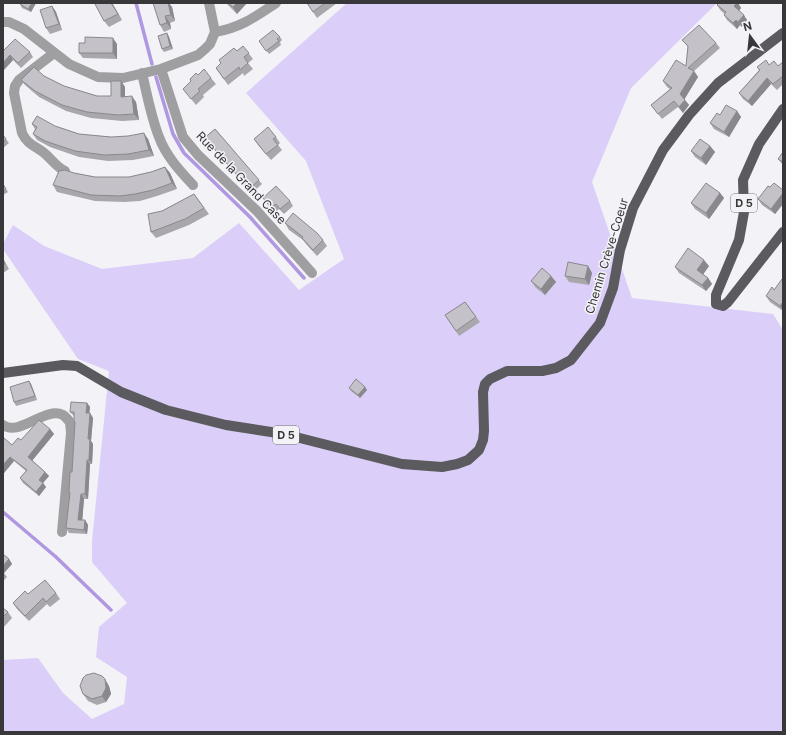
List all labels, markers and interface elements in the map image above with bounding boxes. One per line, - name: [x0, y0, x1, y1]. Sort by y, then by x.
- north arrow: [730, 16, 770, 56]
- text: N: [742, 18, 753, 34]
- street label: Rue de la Grand Case: [193, 128, 289, 227]
- road number: D 5: [731, 194, 757, 212]
- street label: Chemin Crève-Coeur: [582, 196, 631, 316]
- road number: D 5: [273, 426, 299, 444]

